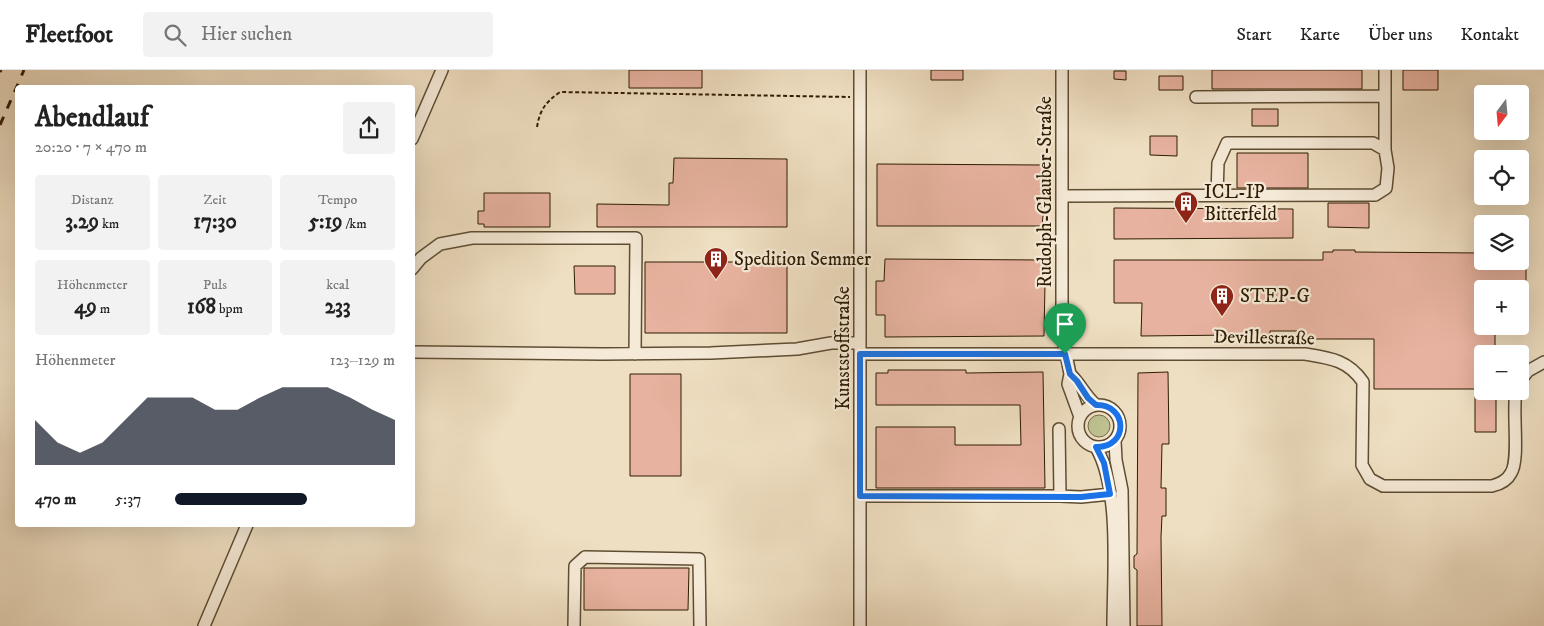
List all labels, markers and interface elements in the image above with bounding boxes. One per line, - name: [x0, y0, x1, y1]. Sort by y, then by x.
- search box: [143, 12, 493, 57]
- text: Fleetfoot: [25, 20, 113, 50]
- icon: search: [161, 21, 189, 49]
- text: Hier suchen: [201, 23, 292, 46]
- text: Start: [1236, 24, 1272, 46]
- text: Karte: [1300, 24, 1340, 46]
- text: Über uns: [1368, 24, 1432, 46]
- text: Kontakt: [1460, 24, 1519, 46]
- north arrow: [1474, 85, 1529, 140]
- map controls: [1474, 85, 1529, 400]
- street label: Rudolph-Glauber-Straße: [1034, 96, 1057, 288]
- text: Abendlauf: [35, 100, 149, 135]
- button: share: [343, 102, 395, 154]
- text: 20:20 · 7 × 470 m: [35, 137, 147, 157]
- button: locate: [1474, 150, 1529, 205]
- place label: ICL-IP Bitterfeld: [1204, 181, 1277, 226]
- building icon: ICL-IP Bitterfeld: [1173, 190, 1199, 224]
- text: Distanz: [71, 191, 114, 209]
- text: Zeit: [204, 191, 226, 209]
- text: Tempo: [318, 191, 357, 209]
- text: 3.29: [65, 209, 99, 235]
- text: 17:30: [193, 209, 237, 235]
- text: 5:19: [308, 209, 343, 235]
- text: km: [99, 215, 119, 233]
- text: /km: [343, 215, 367, 233]
- button: layers: [1474, 215, 1529, 270]
- building icon: Spedition Semmer: [703, 246, 729, 280]
- place label: Spedition Semmer: [734, 248, 871, 271]
- text: Höhenmeter: [57, 276, 128, 294]
- text: Puls: [203, 276, 227, 294]
- text: kcal: [326, 276, 349, 294]
- button: +: [1474, 280, 1529, 335]
- building icon: STEP-G: [1209, 283, 1235, 317]
- place label: STEP-G: [1240, 285, 1310, 308]
- street label: Kunststoffstraße: [832, 286, 855, 410]
- text: 49: [74, 294, 97, 320]
- text: 168: [187, 294, 216, 320]
- text: 233: [325, 294, 351, 320]
- text: m: [97, 300, 110, 318]
- text: bpm: [216, 300, 243, 318]
- pin: [1044, 303, 1086, 354]
- icon: arrive: [1051, 310, 1079, 338]
- street label: Devillestraße: [1213, 326, 1315, 350]
- button: −: [1474, 345, 1529, 400]
- text: Höhenmeter: [35, 350, 116, 370]
- text: 123–129 m: [330, 350, 395, 370]
- text: 470 m: [35, 489, 76, 509]
- text: 5:37: [115, 489, 142, 509]

